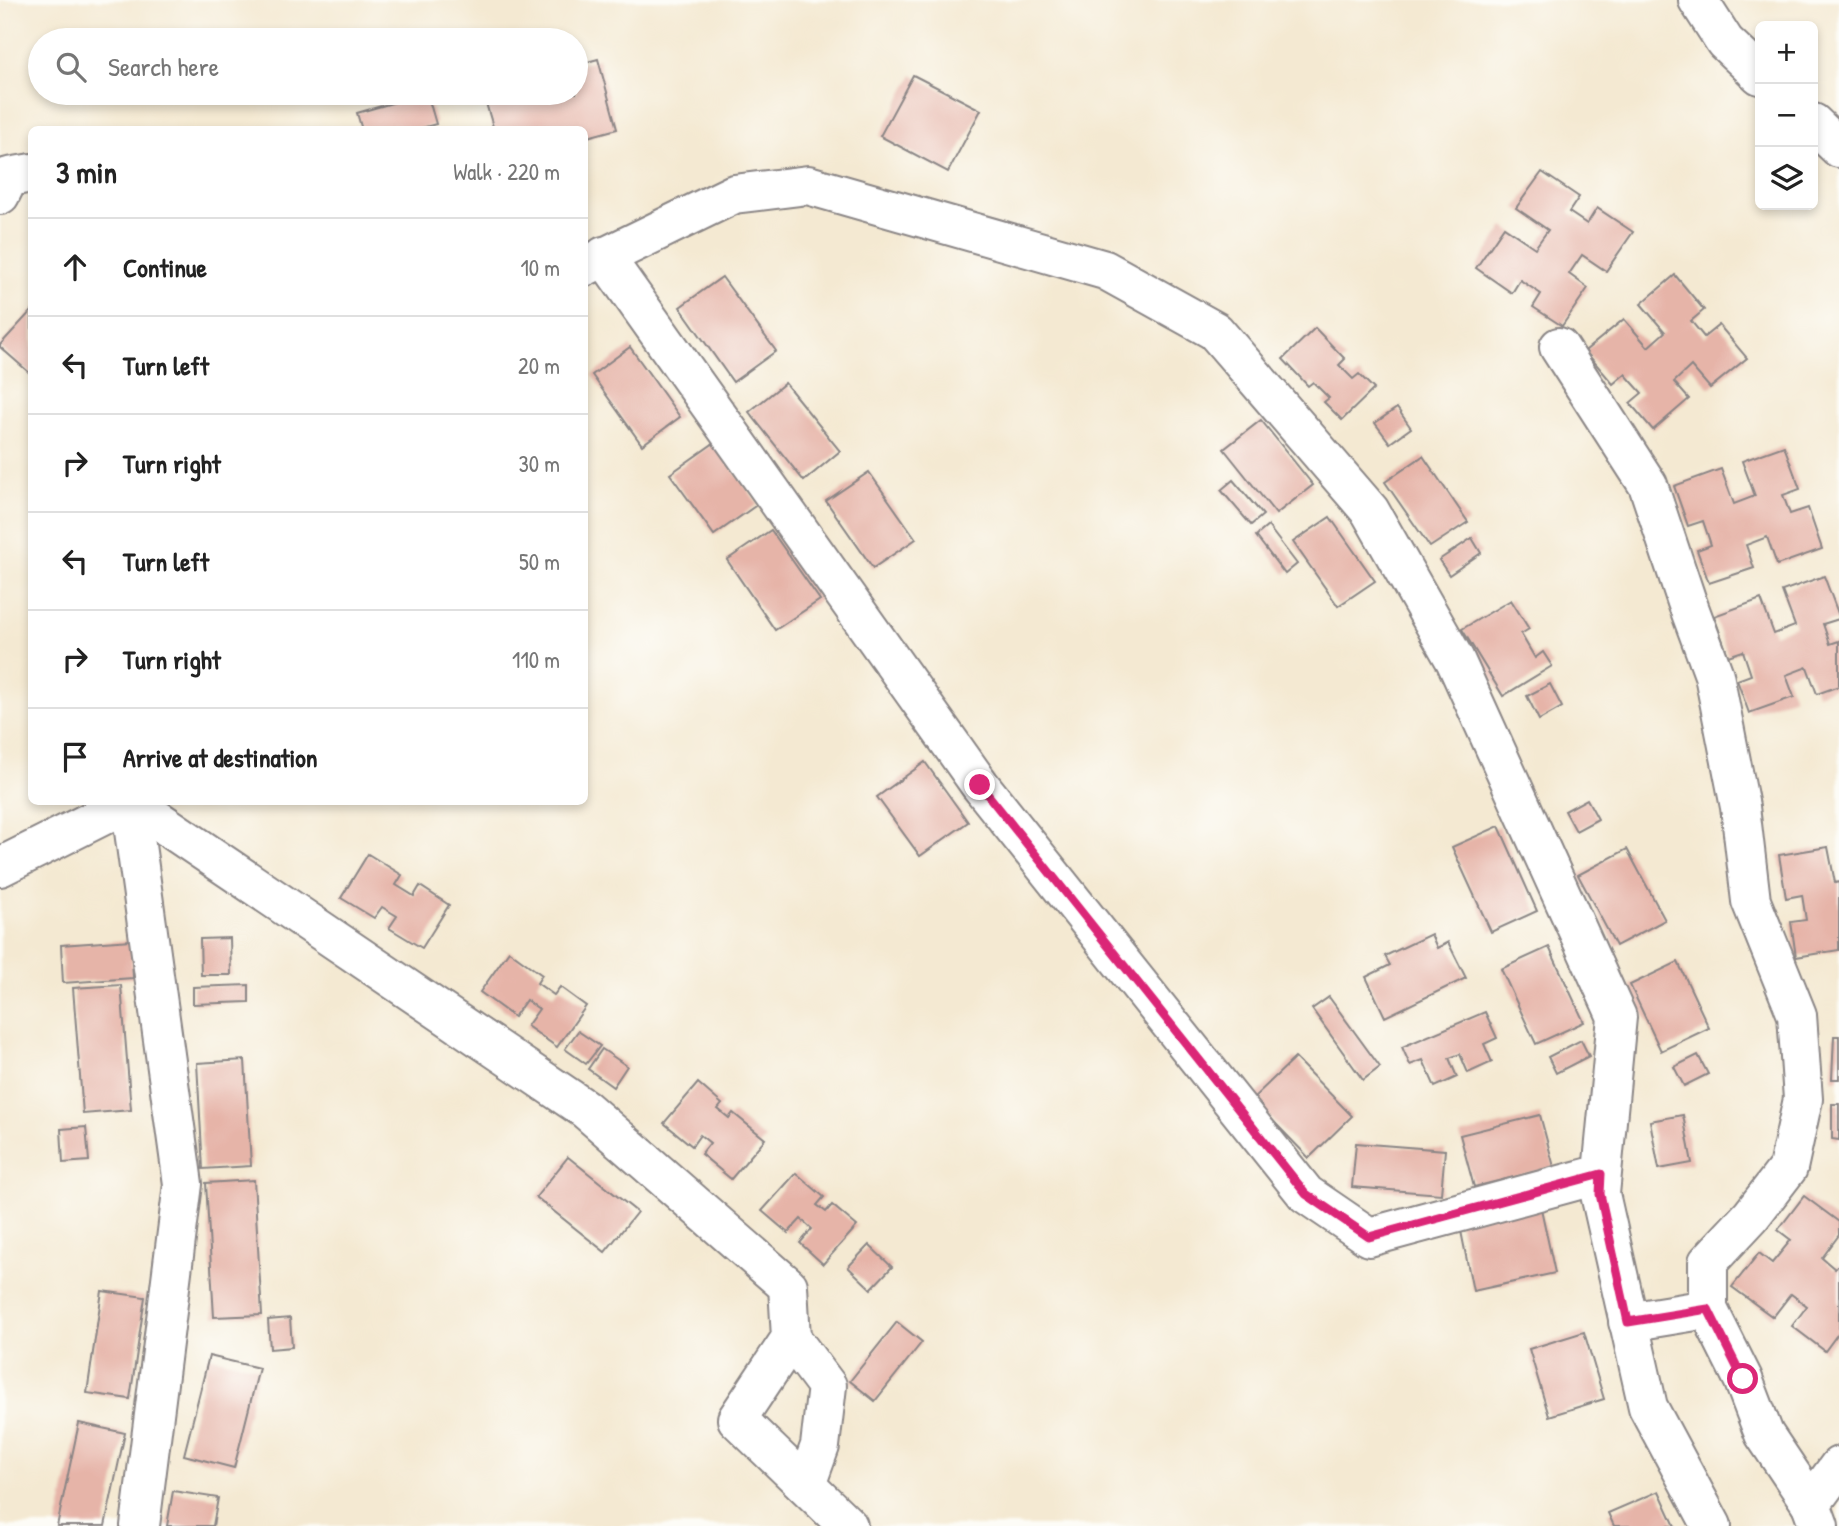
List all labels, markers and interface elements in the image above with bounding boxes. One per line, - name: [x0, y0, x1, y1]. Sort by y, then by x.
- map controls: [1755, 21, 1818, 210]
- button: +: [1755, 21, 1818, 84]
- search box: [28, 28, 588, 105]
- icon: search: [52, 48, 90, 86]
- text: Search here: [108, 49, 219, 84]
- button: −: [1755, 84, 1818, 147]
- button: layers: [1755, 147, 1818, 210]
- text: 3 min: [56, 152, 117, 192]
- text: Walk · 220 m: [453, 156, 560, 187]
- icon: ahead: [56, 248, 94, 286]
- text: Continue: [123, 250, 207, 285]
- text: 10 m: [520, 252, 560, 283]
- icon: left: [56, 346, 94, 384]
- text: Turn left: [123, 348, 209, 383]
- text: 20 m: [518, 350, 560, 381]
- icon: right: [56, 444, 94, 482]
- text: Turn right: [123, 446, 221, 481]
- text: 30 m: [518, 448, 560, 479]
- icon: left: [56, 542, 94, 580]
- text: Turn left: [123, 544, 209, 579]
- text: 50 m: [519, 546, 560, 577]
- icon: right: [56, 640, 94, 678]
- text: Turn right: [123, 642, 221, 677]
- text: 110 m: [512, 644, 560, 675]
- icon: arrive: [56, 738, 94, 776]
- text: Arrive at destination: [123, 740, 318, 775]
- route end: [964, 769, 995, 800]
- route start: [1727, 1363, 1758, 1394]

